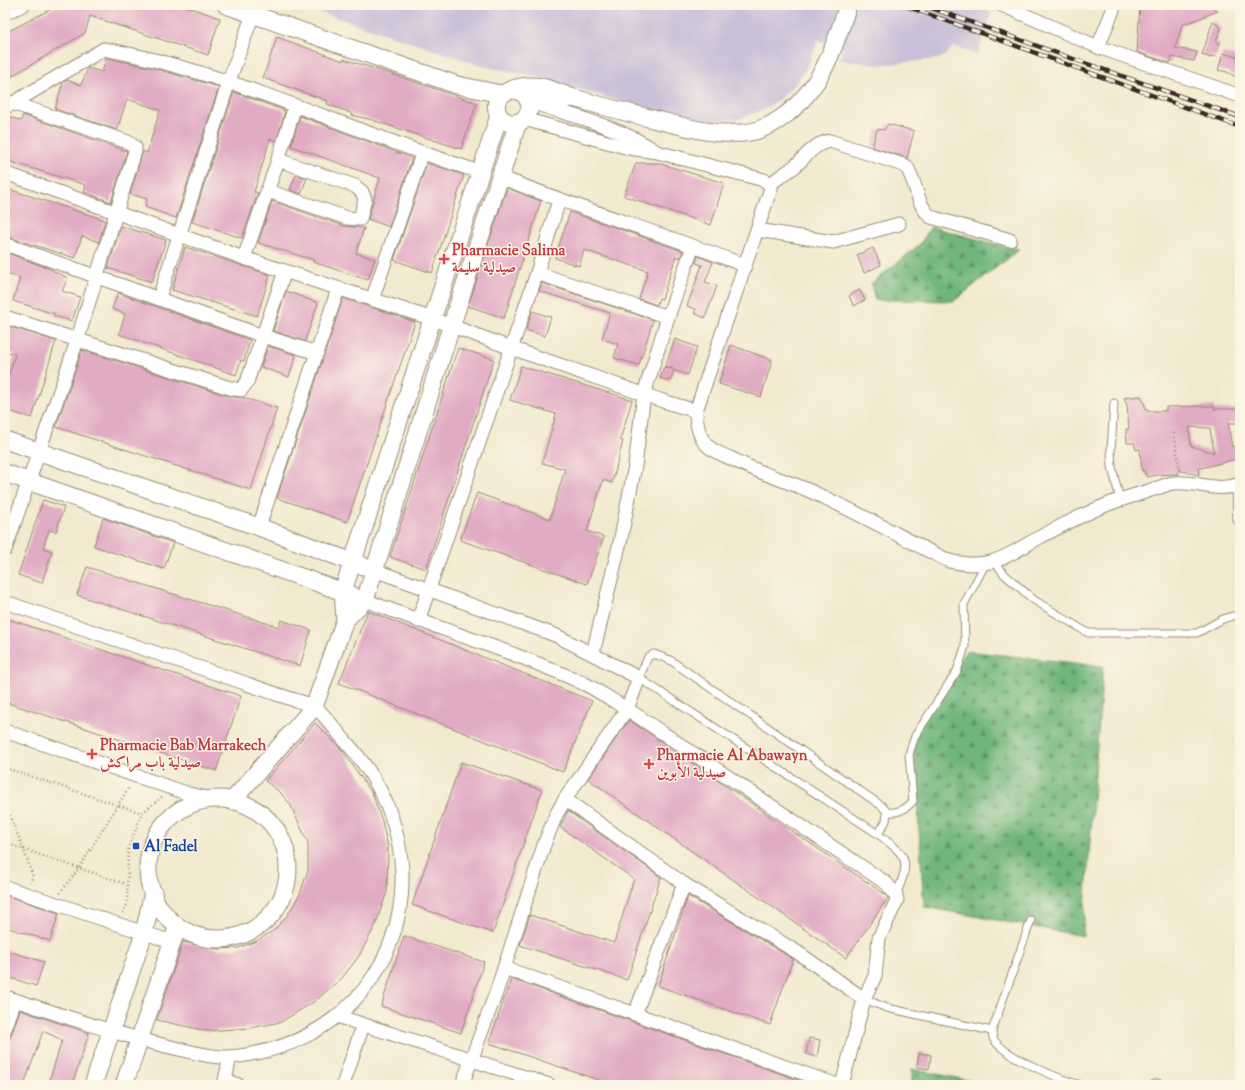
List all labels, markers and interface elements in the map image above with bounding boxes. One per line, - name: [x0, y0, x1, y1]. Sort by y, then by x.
- place label: Pharmacie Salima صيدلية سليمة: [452, 241, 566, 279]
- marker: Pharmacie Salima صيدلية سليمة: [439, 254, 449, 264]
- place label: Pharmacie Bab Marrakech صيدلية باب مراكش: [100, 736, 267, 774]
- place label: Pharmacie Al Abawayn صيدلية الأبوين: [657, 746, 808, 784]
- marker: Pharmacie Bab Marrakech صيدلية باب مراكش: [87, 749, 97, 759]
- marker: Pharmacie Al Abawayn صيدلية الأبوين: [644, 759, 654, 769]
- place label: Al Fadel: [144, 837, 199, 858]
- marker: Al Fadel: [131, 841, 141, 851]

